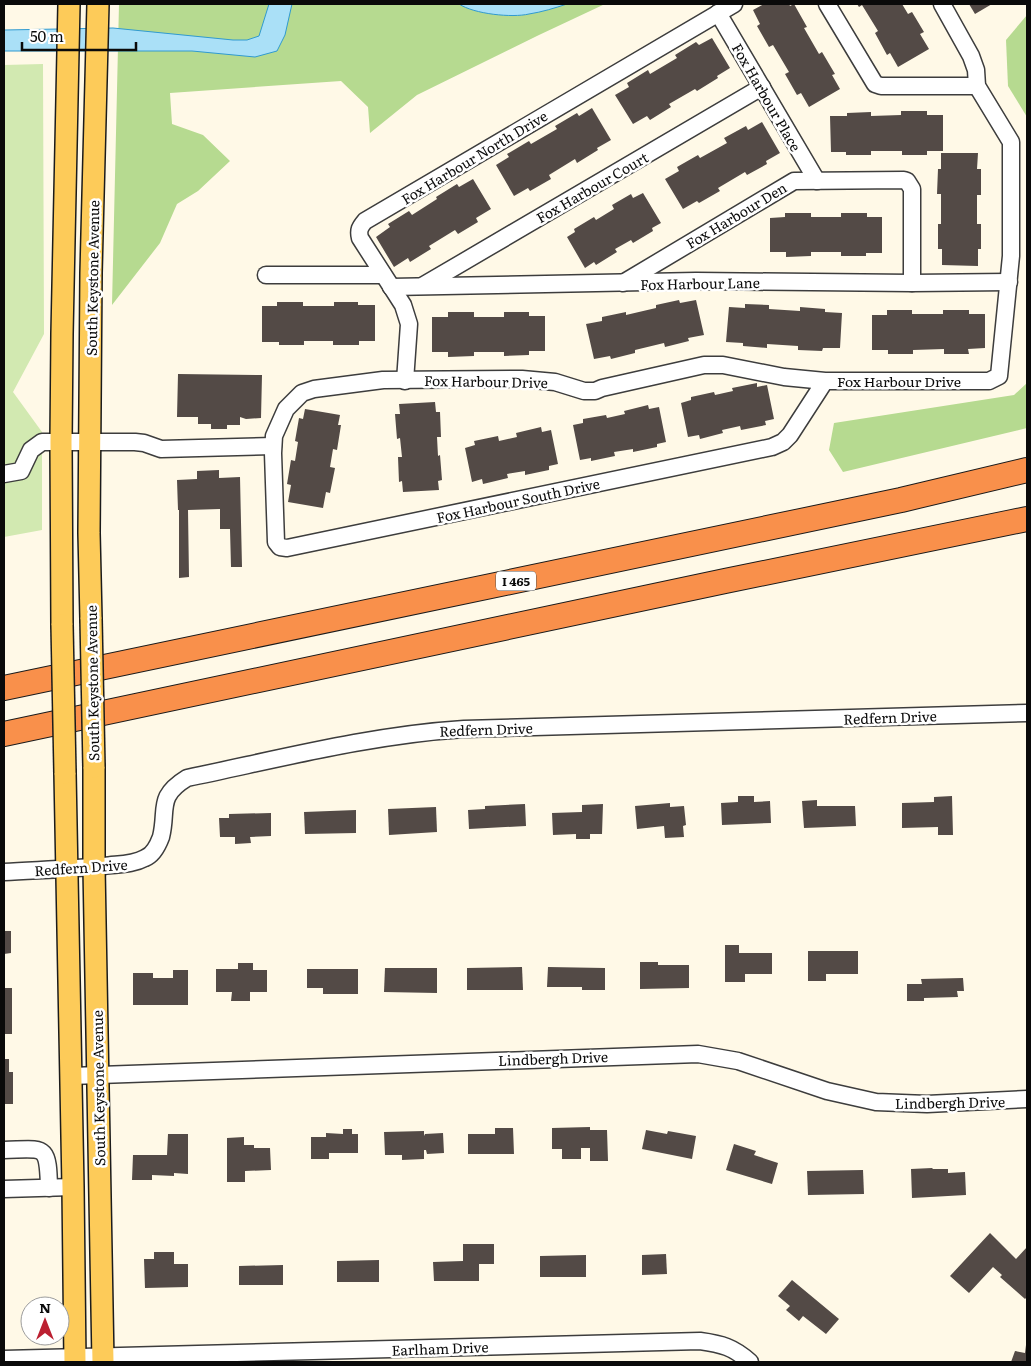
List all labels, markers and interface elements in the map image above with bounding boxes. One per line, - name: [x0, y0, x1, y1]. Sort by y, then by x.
- scale bar: [22, 20, 136, 52]
- text: 50 m: [30, 24, 64, 47]
- street label: Fox Harbour Place: [728, 39, 806, 155]
- street label: Fox Harbour North Drive: [397, 105, 551, 209]
- street label: Fox Harbour Court: [532, 147, 652, 227]
- street label: Fox Harbour Den: [682, 177, 790, 253]
- street label: South Keystone Avenue: [81, 200, 103, 356]
- street label: Fox Harbour Lane: [640, 272, 760, 294]
- street label: Fox Harbour Drive: [424, 370, 548, 392]
- street label: Fox Harbour Drive: [837, 371, 961, 391]
- street label: Fox Harbour South Drive: [434, 473, 602, 527]
- road number: I 465: [496, 572, 536, 590]
- street label: South Keystone Avenue: [81, 605, 103, 761]
- street label: Redfern Drive: [843, 705, 937, 729]
- street label: Redfern Drive: [439, 717, 533, 741]
- street label: Redfern Drive: [34, 854, 128, 880]
- street label: South Keystone Avenue: [87, 1010, 109, 1166]
- street label: Lindbergh Drive: [498, 1046, 608, 1070]
- street label: Lindbergh Drive: [895, 1091, 1005, 1113]
- north arrow: [20, 1296, 70, 1346]
- text: N: [39, 1297, 51, 1317]
- street label: Earlham Drive: [391, 1336, 489, 1360]

